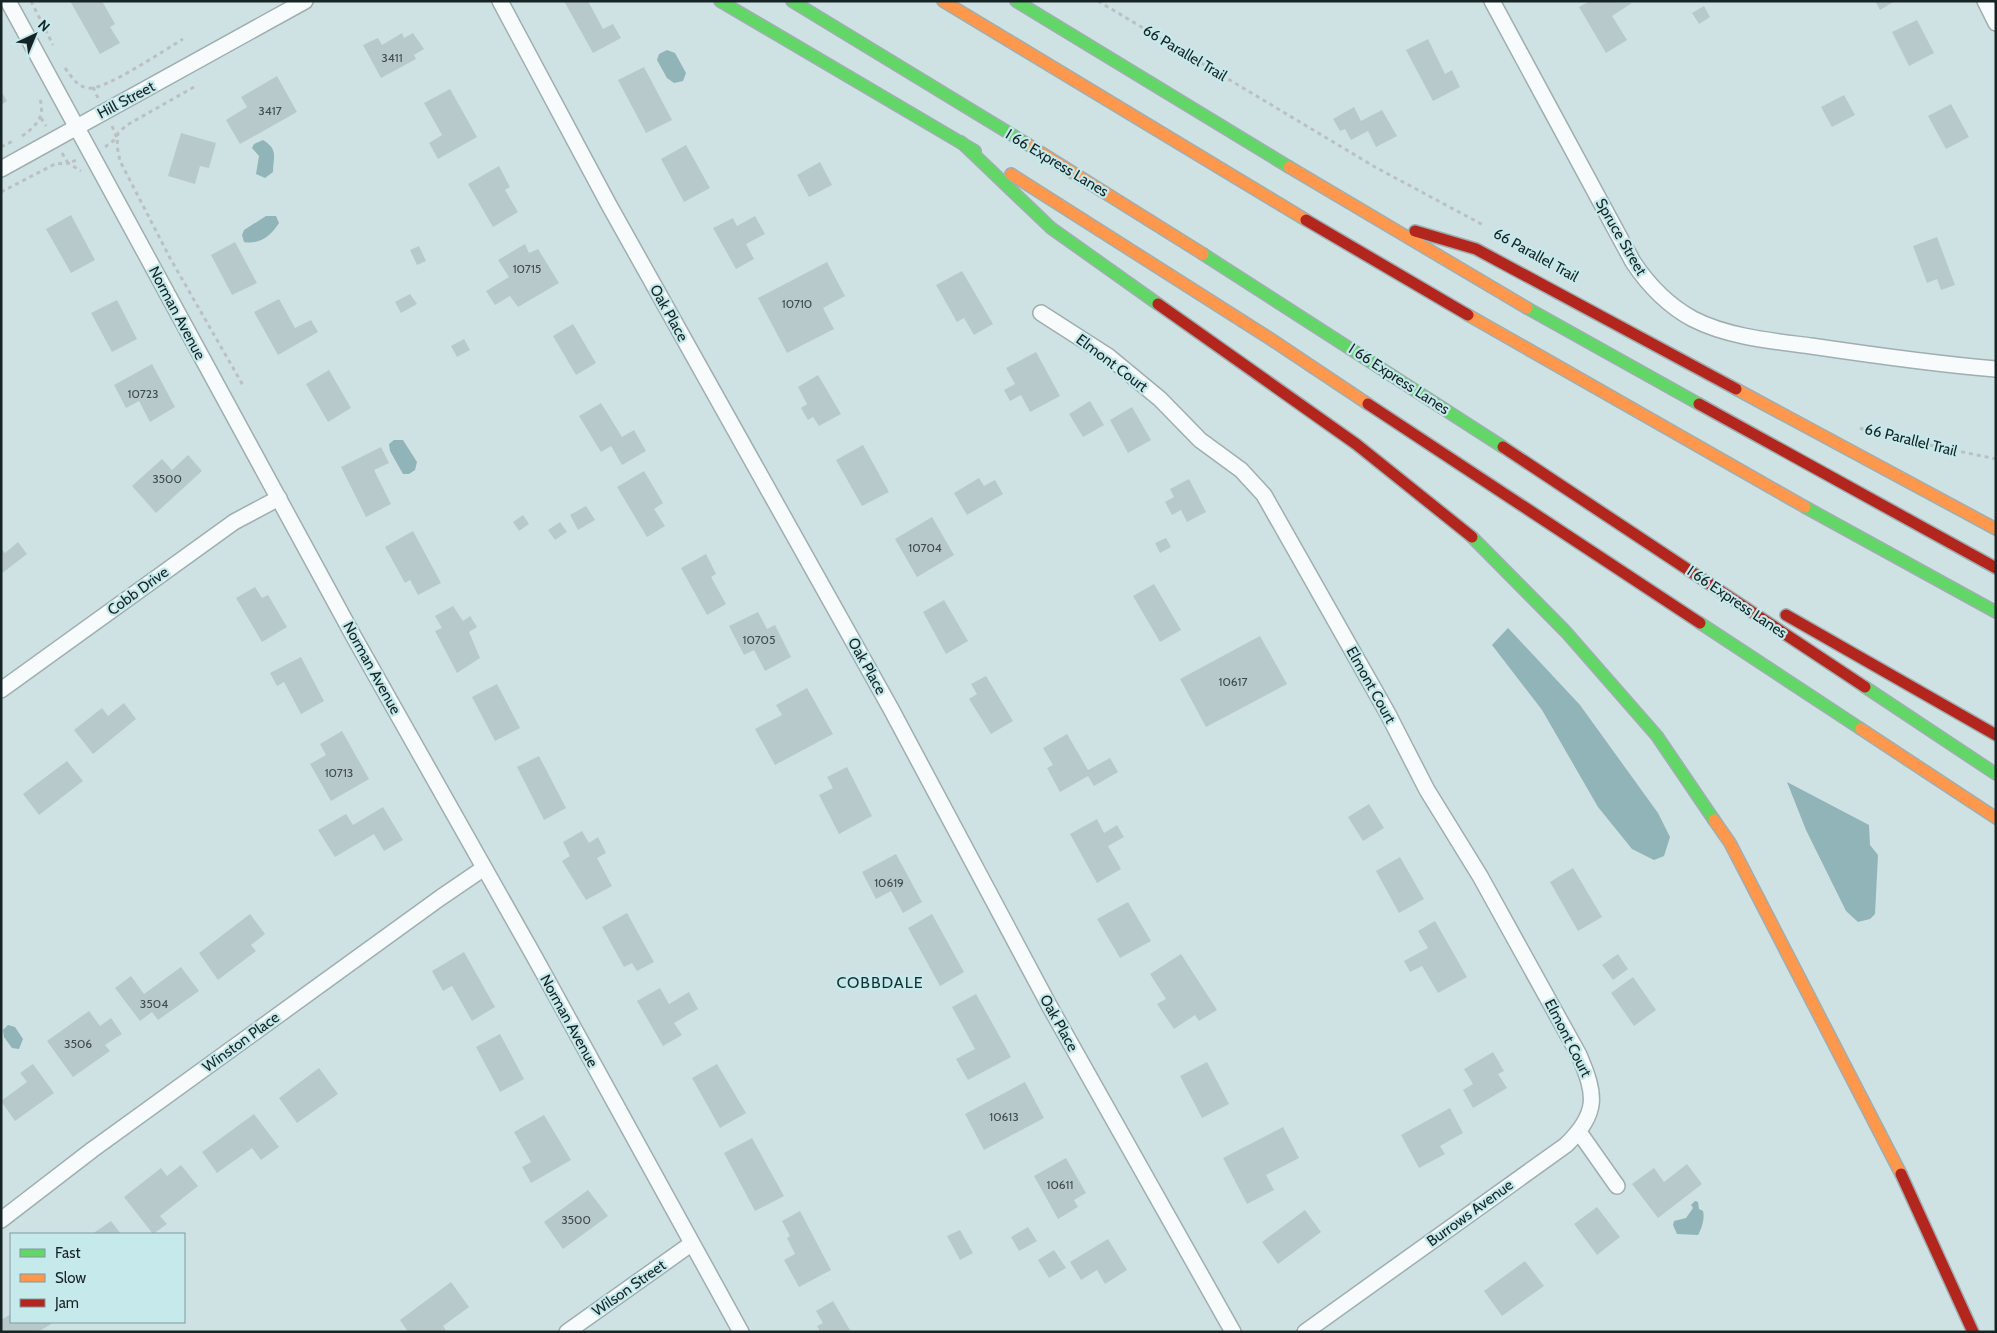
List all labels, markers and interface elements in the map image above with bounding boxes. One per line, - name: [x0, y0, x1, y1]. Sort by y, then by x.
- north arrow: [10, 10, 60, 60]
- text: N: [34, 16, 54, 36]
- street label: 66 Parallel Trail: [1140, 21, 1231, 85]
- house number: 3411: [381, 50, 403, 65]
- street label: Hill Street: [94, 77, 158, 123]
- house number: 3417: [258, 103, 282, 118]
- street label: I 66 Express Lanes: [1002, 125, 1112, 201]
- street label: Spruce Street: [1592, 195, 1650, 279]
- street label: 66 Parallel Trail: [1490, 224, 1582, 286]
- house number: 10715: [513, 261, 541, 276]
- street label: Norman Avenue: [145, 263, 209, 363]
- street label: Oak Place: [646, 281, 692, 345]
- house number: 10710: [782, 296, 812, 311]
- street label: Elmont Court: [1073, 330, 1151, 396]
- street label: I 66 Express Lanes: [1345, 340, 1453, 418]
- house number: 10723: [128, 386, 158, 401]
- street label: 66 Parallel Trail: [1863, 420, 1960, 460]
- house number: 3500: [152, 471, 182, 486]
- house number: 10704: [908, 540, 942, 555]
- street label: I 66 Express Lanes: [1684, 562, 1790, 642]
- street label: Cobb Drive: [104, 563, 172, 619]
- street label: Norman Avenue: [339, 619, 405, 718]
- house number: 10705: [743, 632, 775, 647]
- street label: Oak Place: [844, 634, 890, 698]
- street label: Elmont Court: [1343, 644, 1399, 726]
- house number: 10617: [1219, 674, 1247, 689]
- house number: 10713: [325, 765, 353, 780]
- house number: 10619: [874, 875, 904, 890]
- street label: Norman Avenue: [536, 972, 602, 1071]
- district label: COBBDALE: [836, 973, 924, 992]
- street label: Oak Place: [1036, 991, 1082, 1055]
- house number: 3504: [140, 996, 168, 1011]
- street label: Elmont Court: [1541, 996, 1595, 1080]
- street label: Winston Place: [199, 1008, 283, 1076]
- house number: 3506: [64, 1036, 92, 1051]
- house number: 10613: [989, 1109, 1019, 1124]
- street label: Burrows Avenue: [1423, 1175, 1517, 1250]
- house number: 10611: [1047, 1177, 1073, 1192]
- house number: 3500: [561, 1212, 591, 1227]
- legend: [10, 1233, 185, 1323]
- text: Fast: [55, 1244, 80, 1262]
- street label: Wilson Street: [589, 1256, 669, 1320]
- text: Slow: [55, 1269, 86, 1287]
- text: Jam: [54, 1294, 79, 1312]

